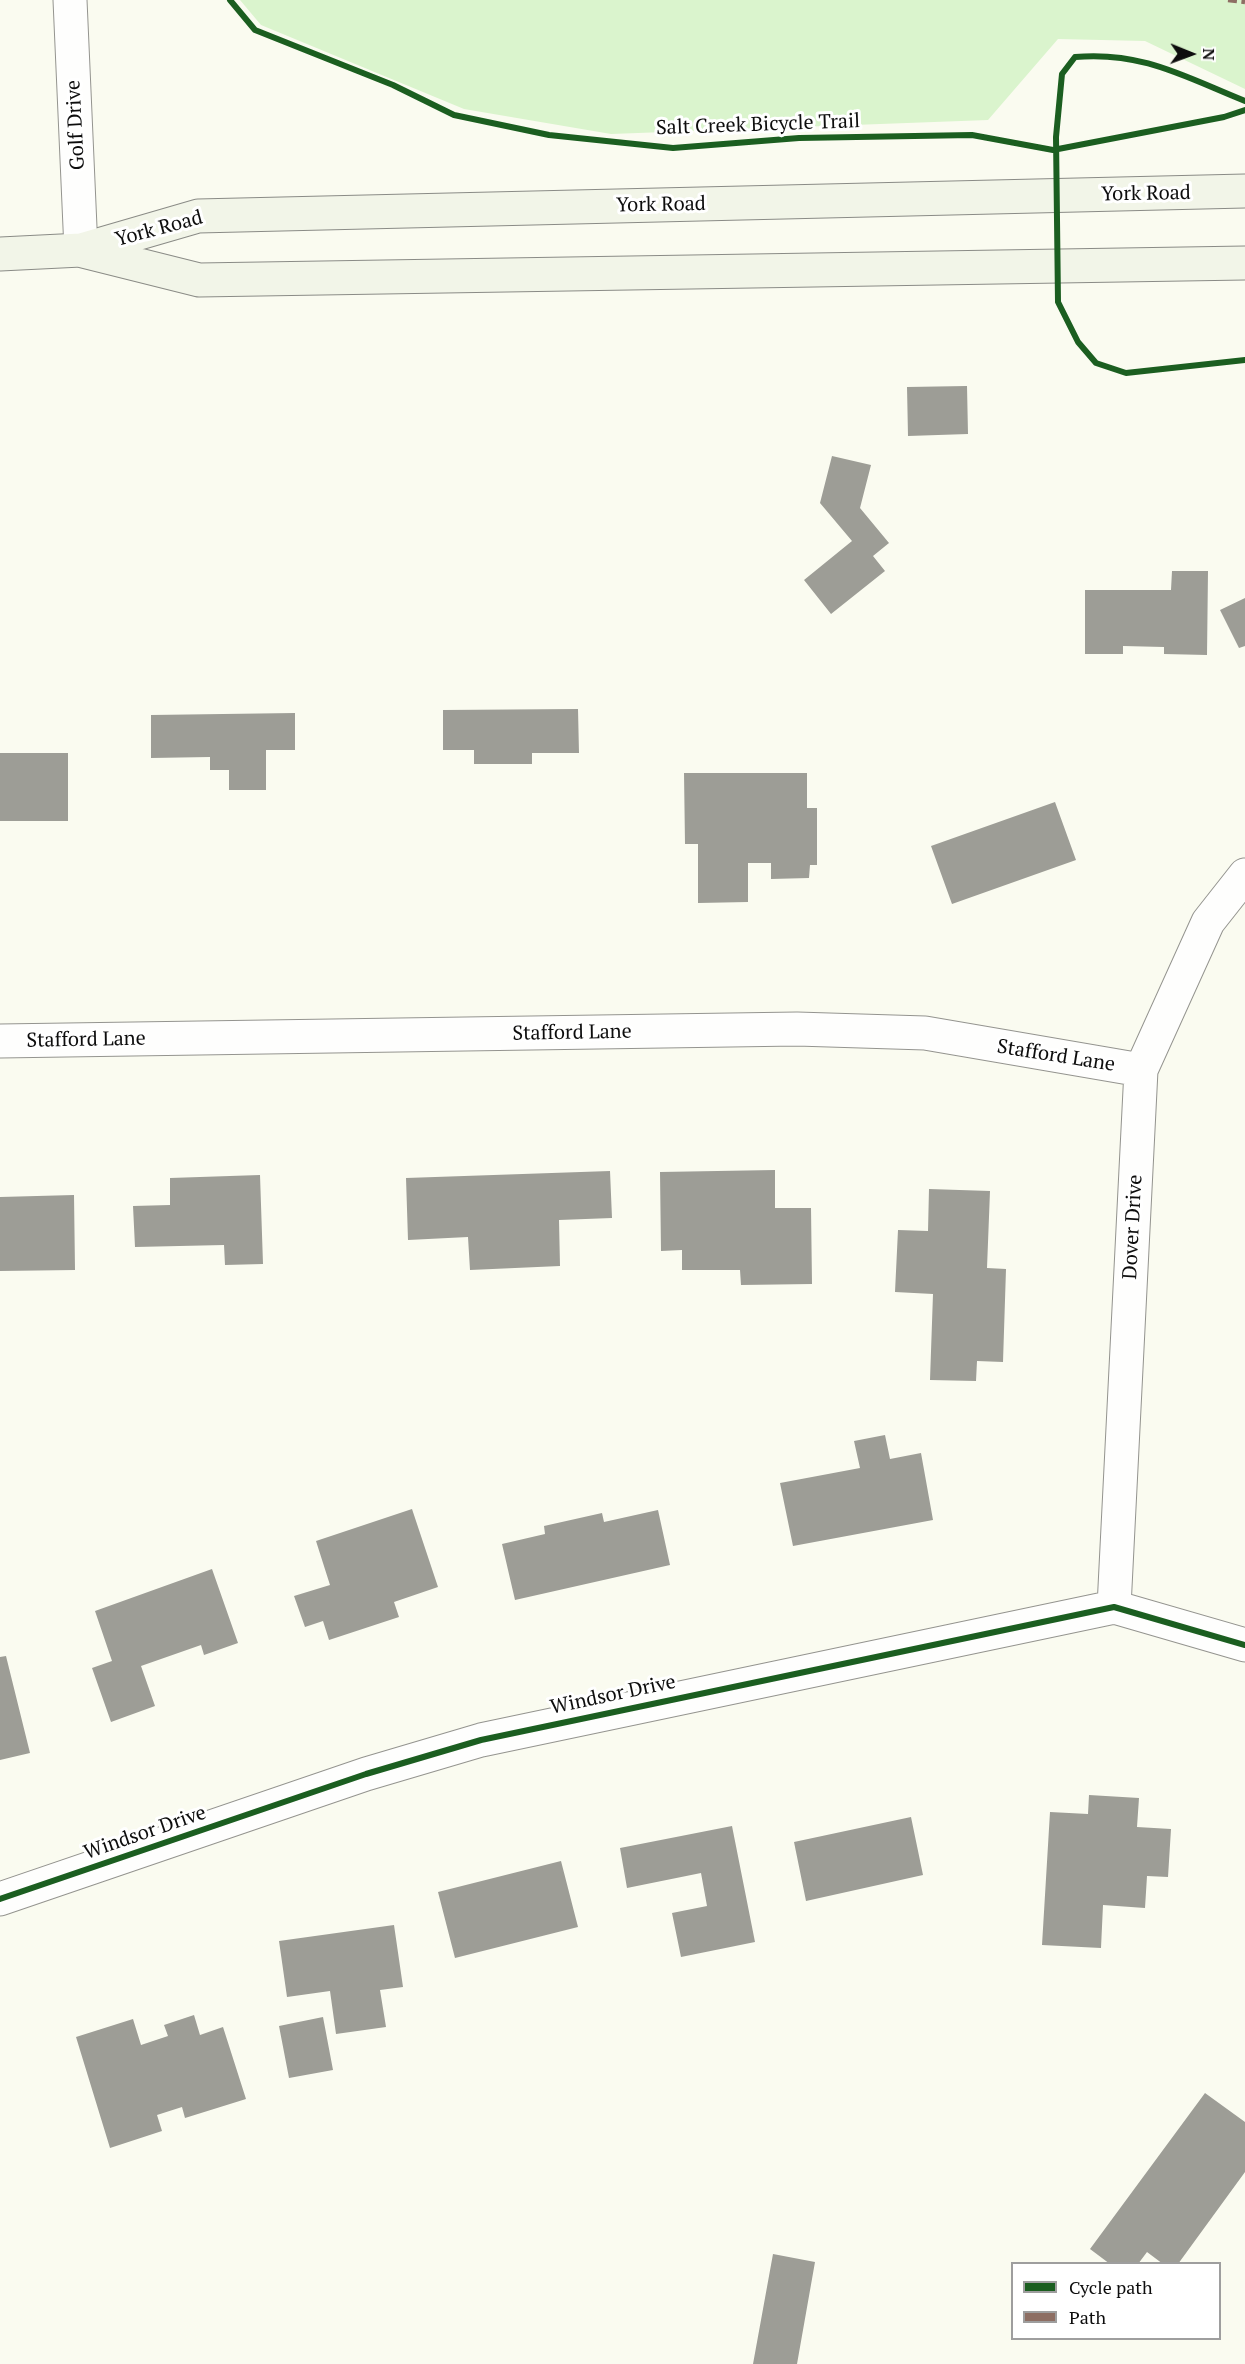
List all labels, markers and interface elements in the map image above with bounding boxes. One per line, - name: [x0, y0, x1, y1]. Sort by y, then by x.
- north arrow: [1161, 24, 1221, 84]
- text: N: [1198, 48, 1220, 61]
- street label: Golf Drive: [62, 79, 90, 171]
- street label: Salt Creek Bicycle Trail: [656, 109, 860, 141]
- street label: York Road: [1101, 181, 1191, 207]
- street label: York Road: [616, 192, 706, 218]
- street label: York Road: [113, 206, 205, 252]
- street label: Stafford Lane: [512, 1020, 632, 1046]
- street label: Stafford Lane: [26, 1027, 146, 1053]
- street label: Stafford Lane: [995, 1035, 1117, 1077]
- street label: Dover Drive: [1118, 1174, 1148, 1280]
- street label: Windsor Drive: [548, 1670, 678, 1720]
- street label: Windsor Drive: [81, 1801, 209, 1865]
- legend: [1011, 2262, 1221, 2340]
- text: Cycle path: [1069, 2275, 1153, 2299]
- text: Path: [1069, 2305, 1106, 2329]

